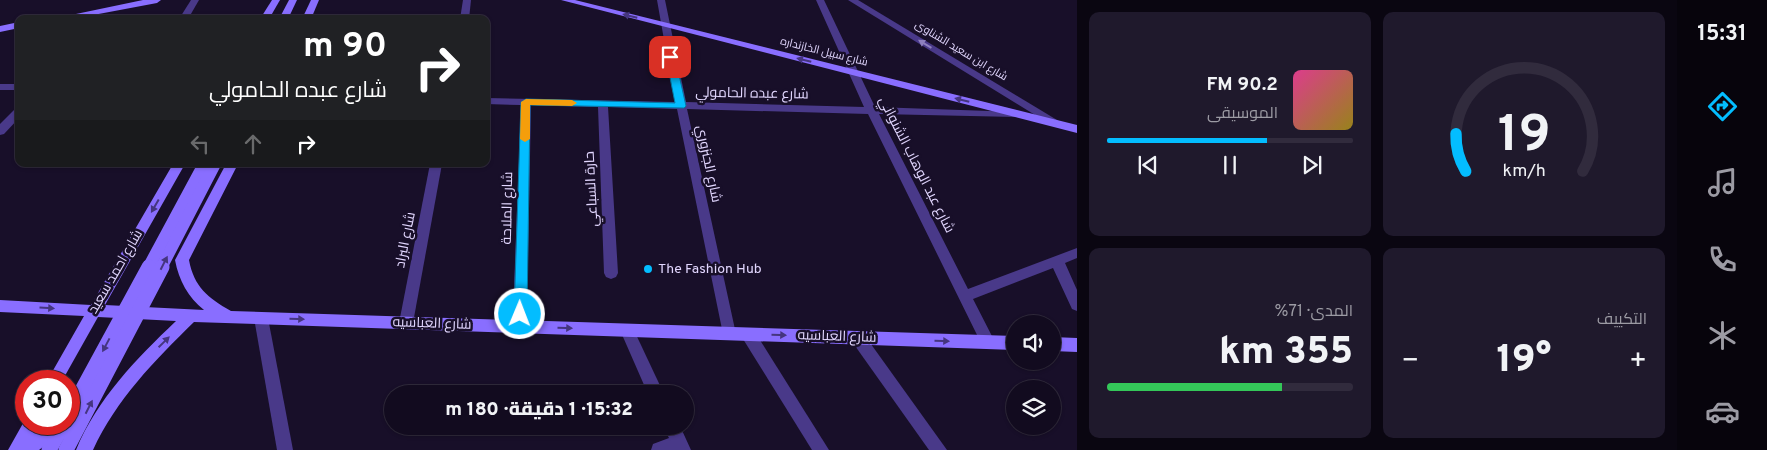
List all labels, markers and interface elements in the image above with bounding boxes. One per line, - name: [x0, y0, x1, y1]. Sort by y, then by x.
- one-way arrow: [622, 12, 637, 20]
- street label: شارع ابن سعيد الشناوى: [912, 18, 1010, 84]
- text: 15:31: [1697, 21, 1747, 48]
- text: 90 m: [303, 25, 387, 69]
- street label: شارع سبيل الخازنداره: [779, 34, 869, 70]
- icon: right: [405, 35, 470, 100]
- pin: [649, 36, 691, 78]
- one-way arrow: [919, 40, 932, 49]
- icon: arrive: [656, 43, 684, 71]
- one-way arrow: [797, 56, 812, 64]
- text: 90.2 FM: [1206, 73, 1278, 97]
- text: شارع عبده الحامولي: [209, 78, 387, 105]
- street label: شارع عبده الحامولي: [695, 85, 809, 105]
- icon: directions: [1705, 89, 1740, 124]
- street label: شارع عبد الوهاب الشنواني: [872, 94, 958, 237]
- one-way arrow: [954, 96, 969, 104]
- text: الموسيقى: [1207, 104, 1278, 124]
- text: 19: [1498, 104, 1550, 170]
- street label: شارع الجنزوري: [690, 124, 724, 205]
- icon: left: [186, 130, 214, 158]
- icon: ahead: [239, 130, 267, 158]
- icon: right: [292, 130, 320, 158]
- street label: حارة السباعي: [582, 151, 604, 227]
- icon: previous: [1134, 151, 1162, 179]
- icon: pause: [1216, 151, 1244, 179]
- icon: next: [1298, 151, 1326, 179]
- text: km/h: [1502, 160, 1546, 183]
- icon: music: [1705, 165, 1740, 200]
- street label: شارع الملاحة: [499, 171, 517, 245]
- one-way arrow: [151, 199, 159, 213]
- street label: شارع البراد: [392, 210, 420, 270]
- street label: شارع احمد سعيد: [85, 227, 147, 317]
- icon: phone: [1705, 242, 1740, 277]
- one-way arrow: [160, 255, 168, 270]
- place label: The Fashion Hub: [658, 261, 762, 278]
- marker: The Fashion Hub: [642, 263, 654, 275]
- position arrow: [493, 287, 545, 339]
- text: المدى · 71%: [1275, 302, 1353, 322]
- one-way arrow: [39, 305, 55, 313]
- text: التكييف: [1597, 310, 1647, 330]
- street label: شارع العباسيه: [392, 314, 472, 334]
- map controls: [1006, 315, 1061, 435]
- button: sound: [1006, 315, 1061, 370]
- one-way arrow: [289, 316, 305, 324]
- icon: climate: [1705, 318, 1740, 353]
- one-way arrow: [557, 324, 573, 332]
- street label: شارع العباسيه: [797, 327, 877, 347]
- text: 355 km: [1219, 329, 1353, 378]
- one-way arrow: [772, 331, 788, 339]
- one-way arrow: [158, 336, 170, 348]
- one-way arrow: [934, 337, 950, 345]
- text: 19°: [1496, 337, 1552, 386]
- one-way arrow: [102, 338, 110, 352]
- text: −: [1401, 344, 1419, 380]
- text: +: [1629, 344, 1647, 380]
- speed limit sign: 30: [15, 370, 80, 435]
- button: layers: [1006, 380, 1061, 435]
- icon: car: [1705, 394, 1740, 429]
- text: 15:32 · 1 دقيقة · 180 m: [445, 398, 633, 422]
- one-way arrow: [84, 400, 93, 414]

